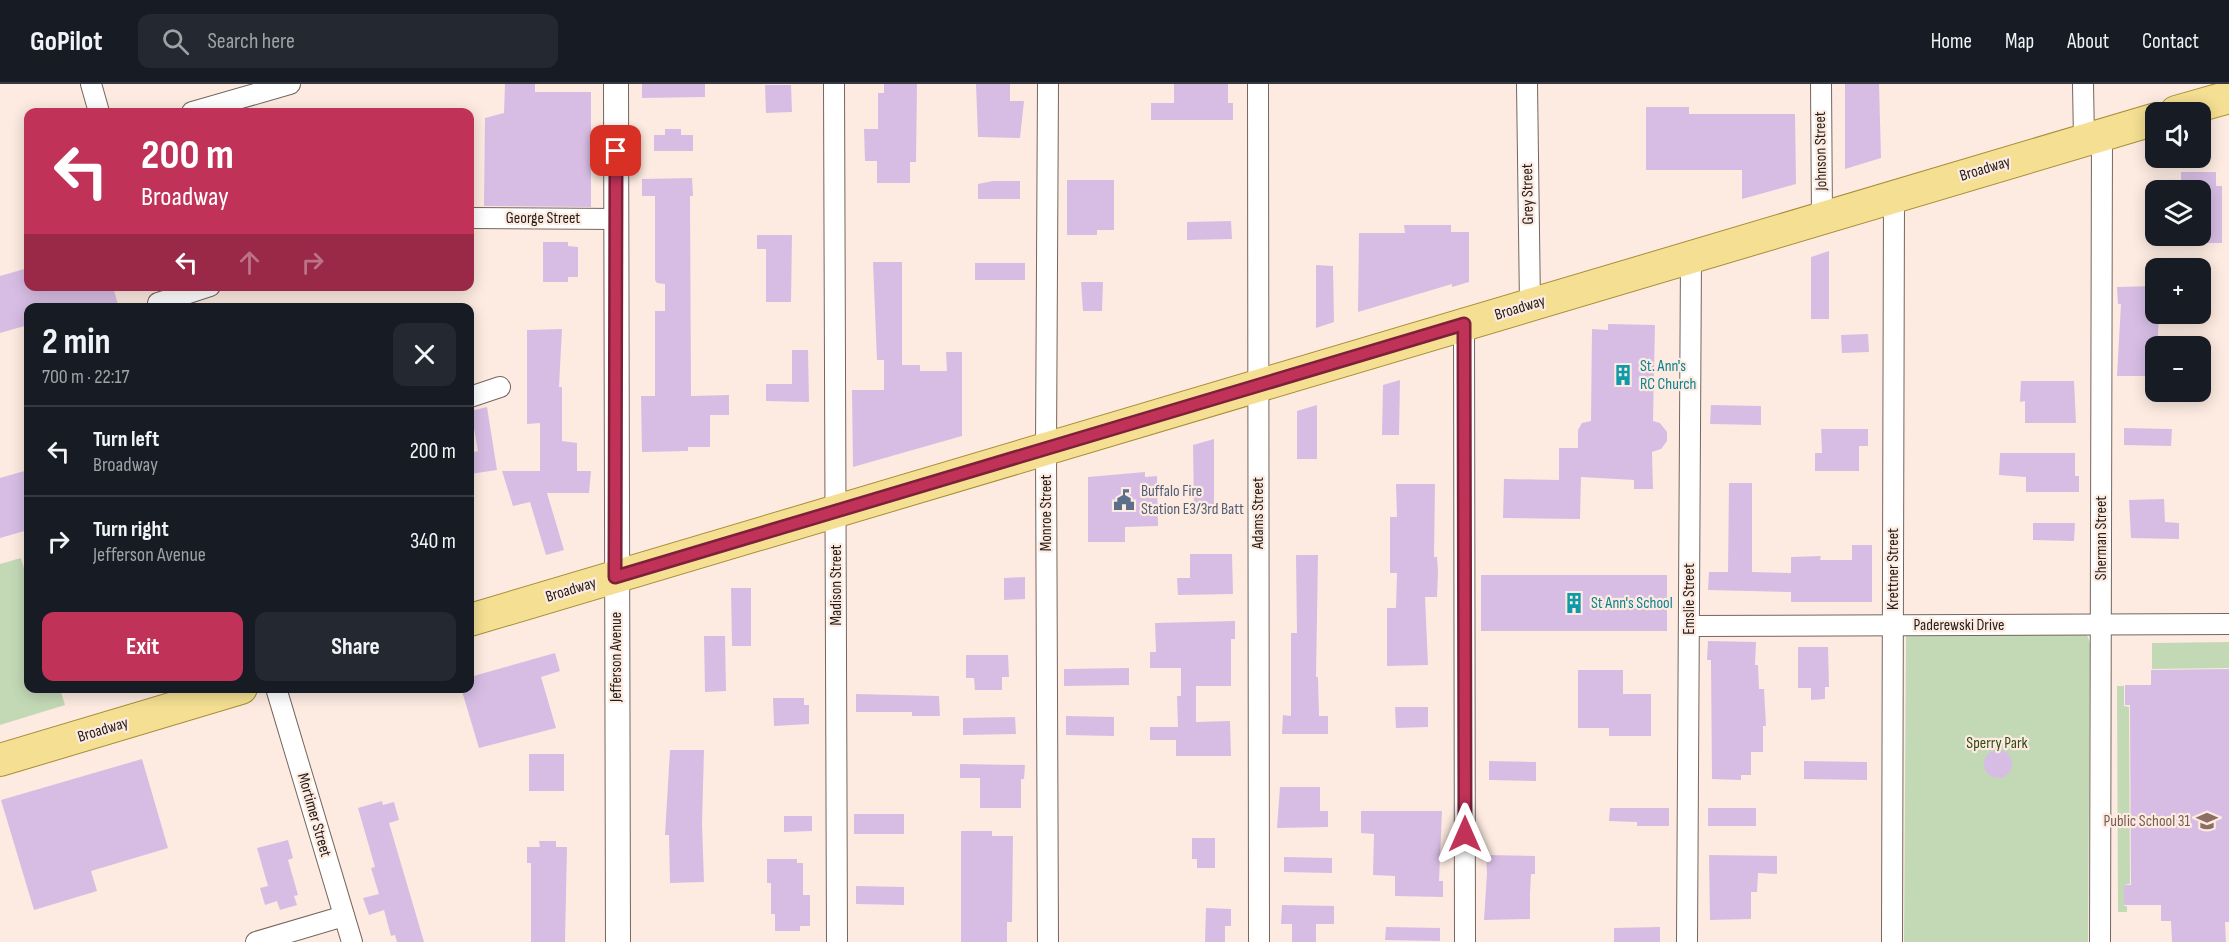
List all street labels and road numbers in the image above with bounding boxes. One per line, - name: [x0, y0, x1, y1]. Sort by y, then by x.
- street label: Johnson Street: [1811, 111, 1831, 192]
- street label: Broadway: [1957, 152, 2013, 186]
- street label: Grey Street: [1518, 163, 1538, 225]
- street label: George Street: [506, 209, 580, 228]
- street label: Broadway: [1492, 291, 1548, 325]
- street label: Monroe Street: [1037, 475, 1056, 551]
- street label: Adams Street: [1249, 477, 1268, 550]
- street label: Sherman Street: [2092, 496, 2111, 580]
- street label: Krettner Street: [1884, 528, 1903, 610]
- street label: Madison Street: [827, 544, 846, 625]
- street label: Emslie Street: [1680, 563, 1699, 635]
- street label: Broadway: [543, 573, 599, 607]
- street label: Jefferson Avenue: [607, 612, 626, 703]
- street label: Paderewski Drive: [1914, 616, 2004, 635]
- street label: Broadway: [75, 713, 131, 747]
- street label: Mortimer Street: [293, 771, 335, 859]

